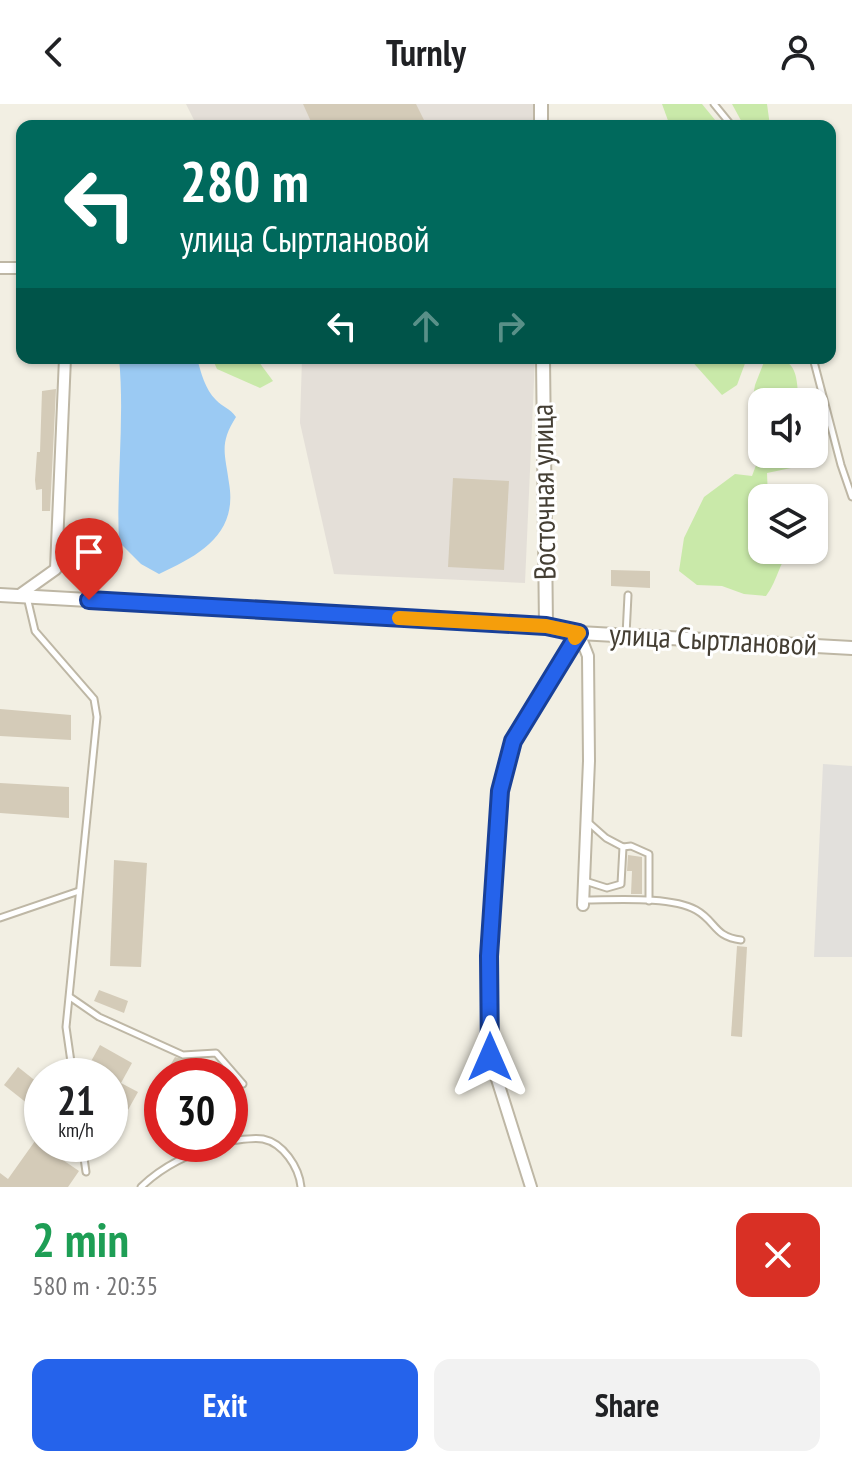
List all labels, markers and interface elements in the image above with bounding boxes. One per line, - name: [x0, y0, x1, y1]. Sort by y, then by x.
- text: Turnly: [386, 29, 466, 76]
- icon: back: [32, 30, 76, 74]
- icon: person: [776, 30, 820, 74]
- text: 280 m: [180, 145, 309, 217]
- icon: left: [48, 152, 152, 256]
- text: улица Сыртлановой: [180, 215, 429, 262]
- icon: left: [320, 304, 364, 348]
- icon: ahead: [404, 304, 448, 348]
- icon: right: [488, 304, 532, 348]
- map controls: [748, 388, 828, 564]
- button: sound: [748, 388, 828, 468]
- street label: Восточная улица: [521, 404, 564, 580]
- button: layers: [748, 484, 828, 564]
- pin: [55, 518, 123, 600]
- icon: arrive: [67, 530, 111, 574]
- street label: улица Сыртлановой: [608, 614, 818, 663]
- position arrow: [448, 1015, 532, 1099]
- speed limit sign: 30: [144, 1058, 248, 1162]
- text: 21: [57, 1074, 95, 1126]
- text: km/h: [58, 1117, 94, 1143]
- text: 2 min: [32, 1208, 129, 1270]
- button: close: [736, 1213, 820, 1297]
- text: 580 m · 20:35: [32, 1269, 158, 1302]
- button: Exit: [32, 1359, 418, 1451]
- button: Share: [434, 1359, 820, 1451]

